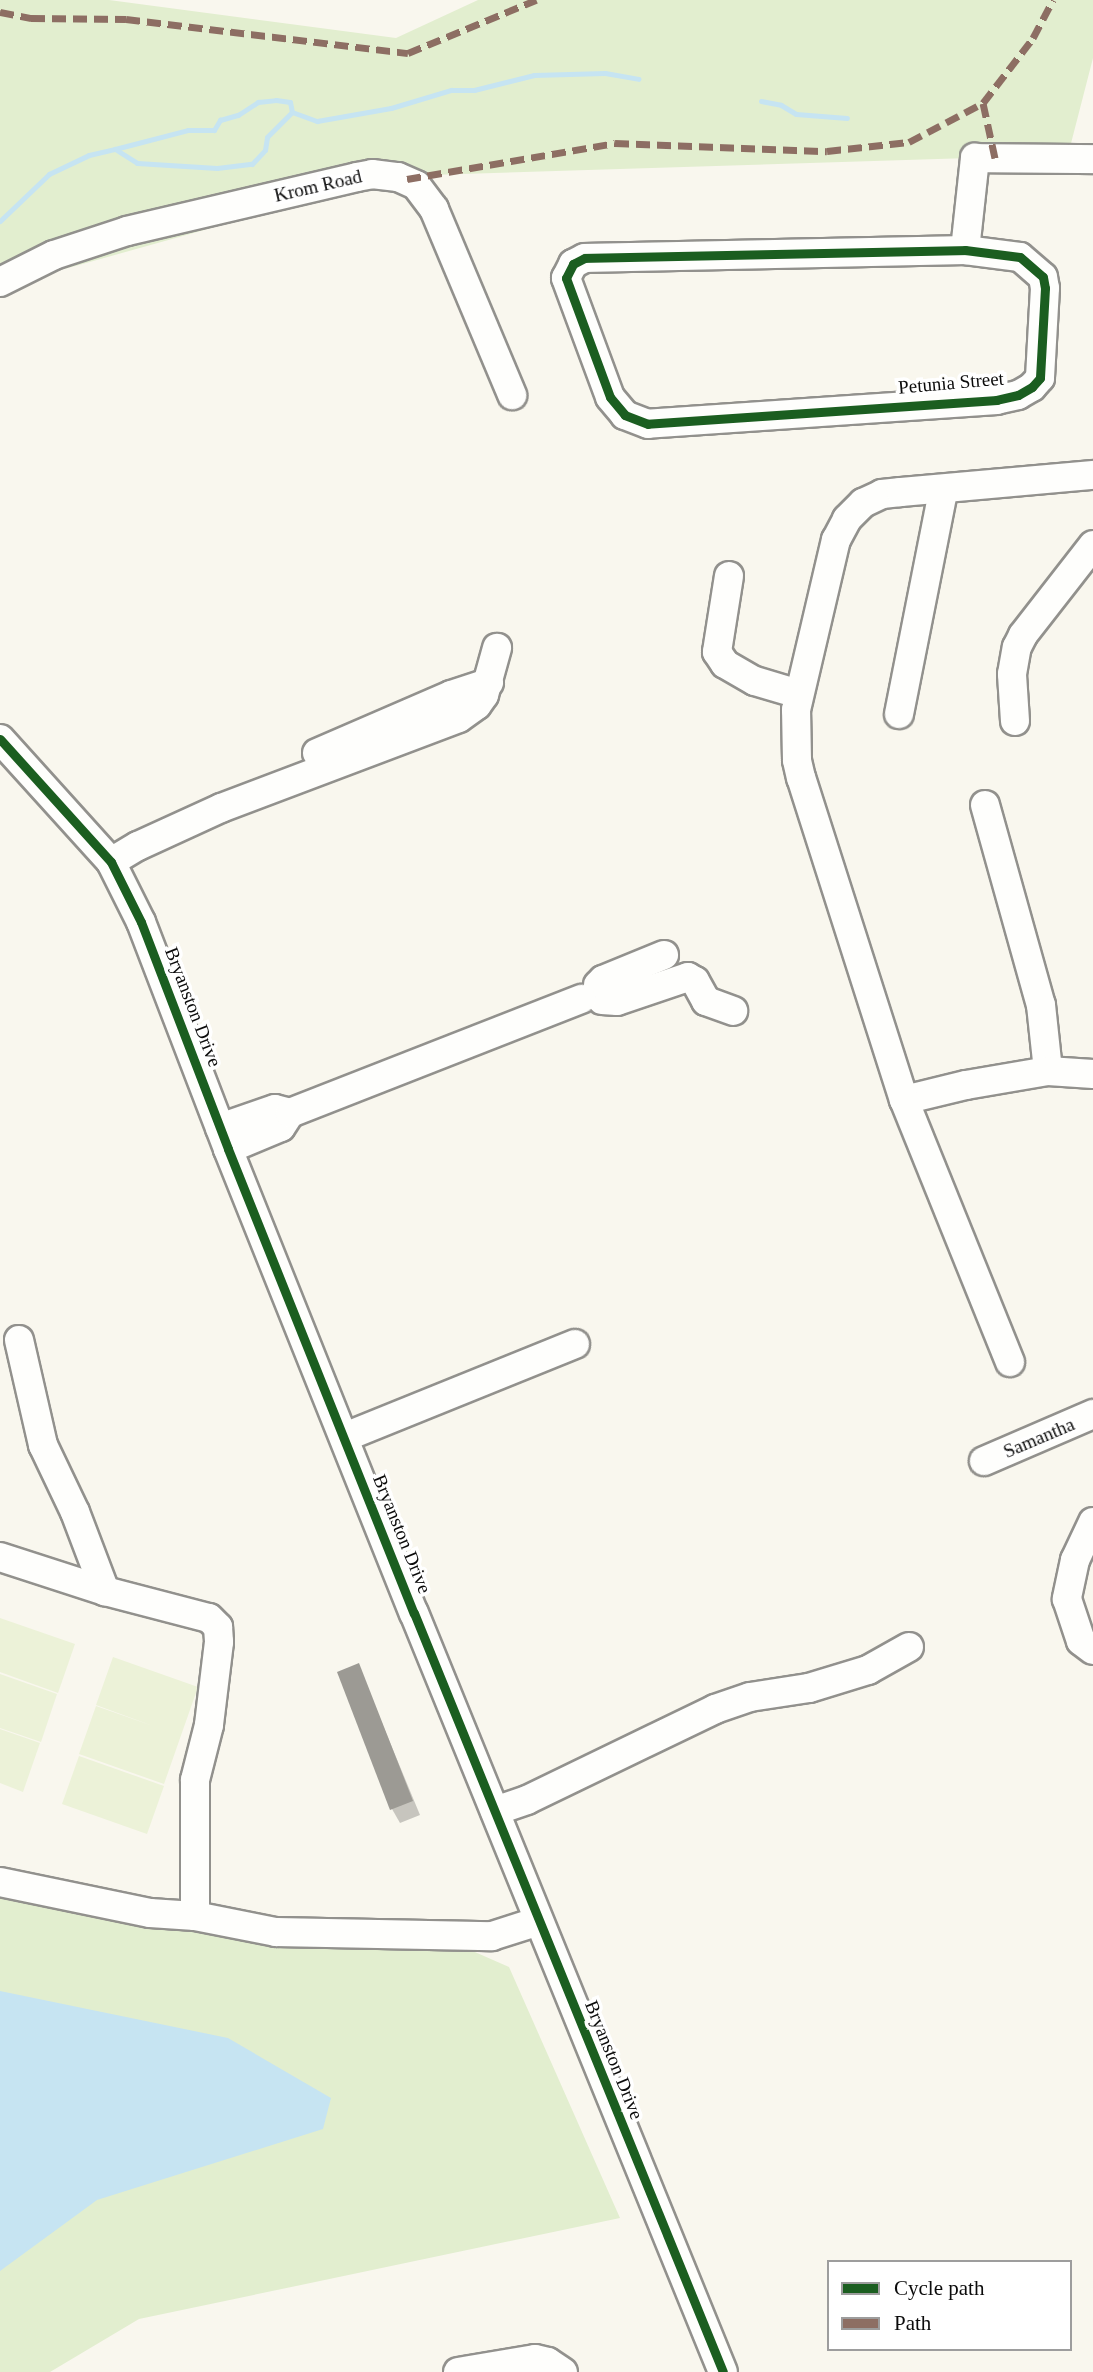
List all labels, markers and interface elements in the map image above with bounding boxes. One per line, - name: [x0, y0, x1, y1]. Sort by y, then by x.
- street label: Krom Road: [272, 165, 364, 207]
- street label: Petunia Street: [897, 367, 1005, 399]
- street label: Bryanston Drive: [160, 944, 226, 1070]
- street label: Samantha: [1000, 1413, 1078, 1463]
- street label: Bryanston Drive: [368, 1471, 436, 1597]
- street label: Bryanston Drive: [580, 1997, 648, 2123]
- legend: [827, 2260, 1072, 2351]
- text: Cycle path: [894, 2276, 984, 2300]
- text: Path: [894, 2311, 931, 2335]

